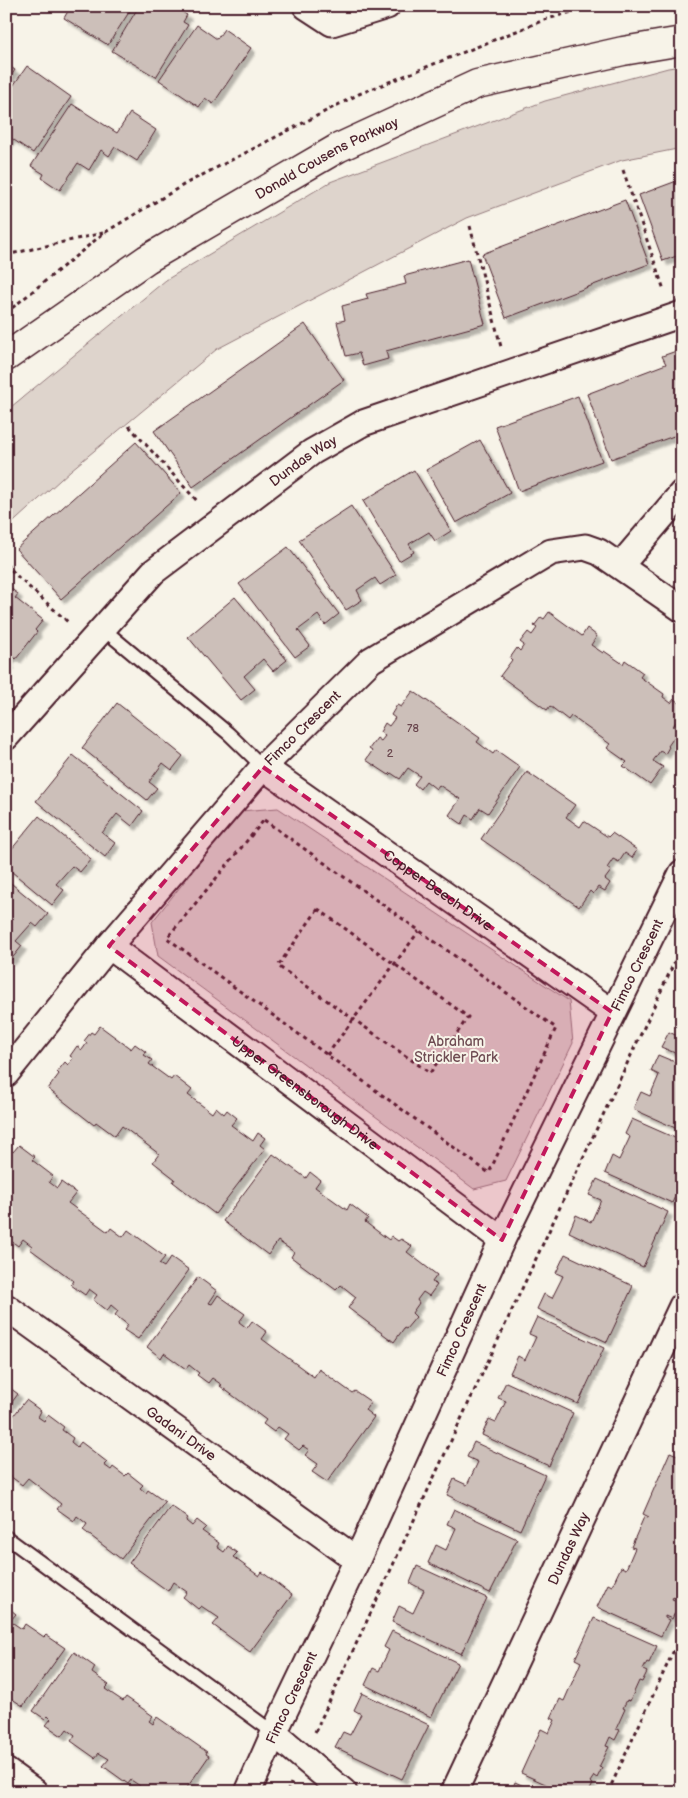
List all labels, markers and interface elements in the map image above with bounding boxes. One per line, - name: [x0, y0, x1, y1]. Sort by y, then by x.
- street label: Donald Cousens Parkway: [252, 113, 401, 203]
- street label: Dundas Way: [266, 431, 340, 490]
- street label: Fimco Crescent: [261, 686, 345, 769]
- house number: 78: [407, 722, 419, 735]
- house number: 2: [387, 747, 394, 760]
- street label: Copper Beech Drive: [380, 846, 496, 934]
- street label: Fimco Crescent: [607, 916, 667, 1014]
- street label: Upper Greensborough Drive: [228, 1032, 382, 1153]
- park label: Abraham Strickler Park: [414, 1033, 498, 1066]
- street label: Fimco Crescent: [433, 1280, 490, 1379]
- street label: Gadani Drive: [143, 1402, 220, 1464]
- street label: Dundas Way: [544, 1509, 593, 1588]
- street label: Fimco Crescent: [262, 1648, 321, 1746]

